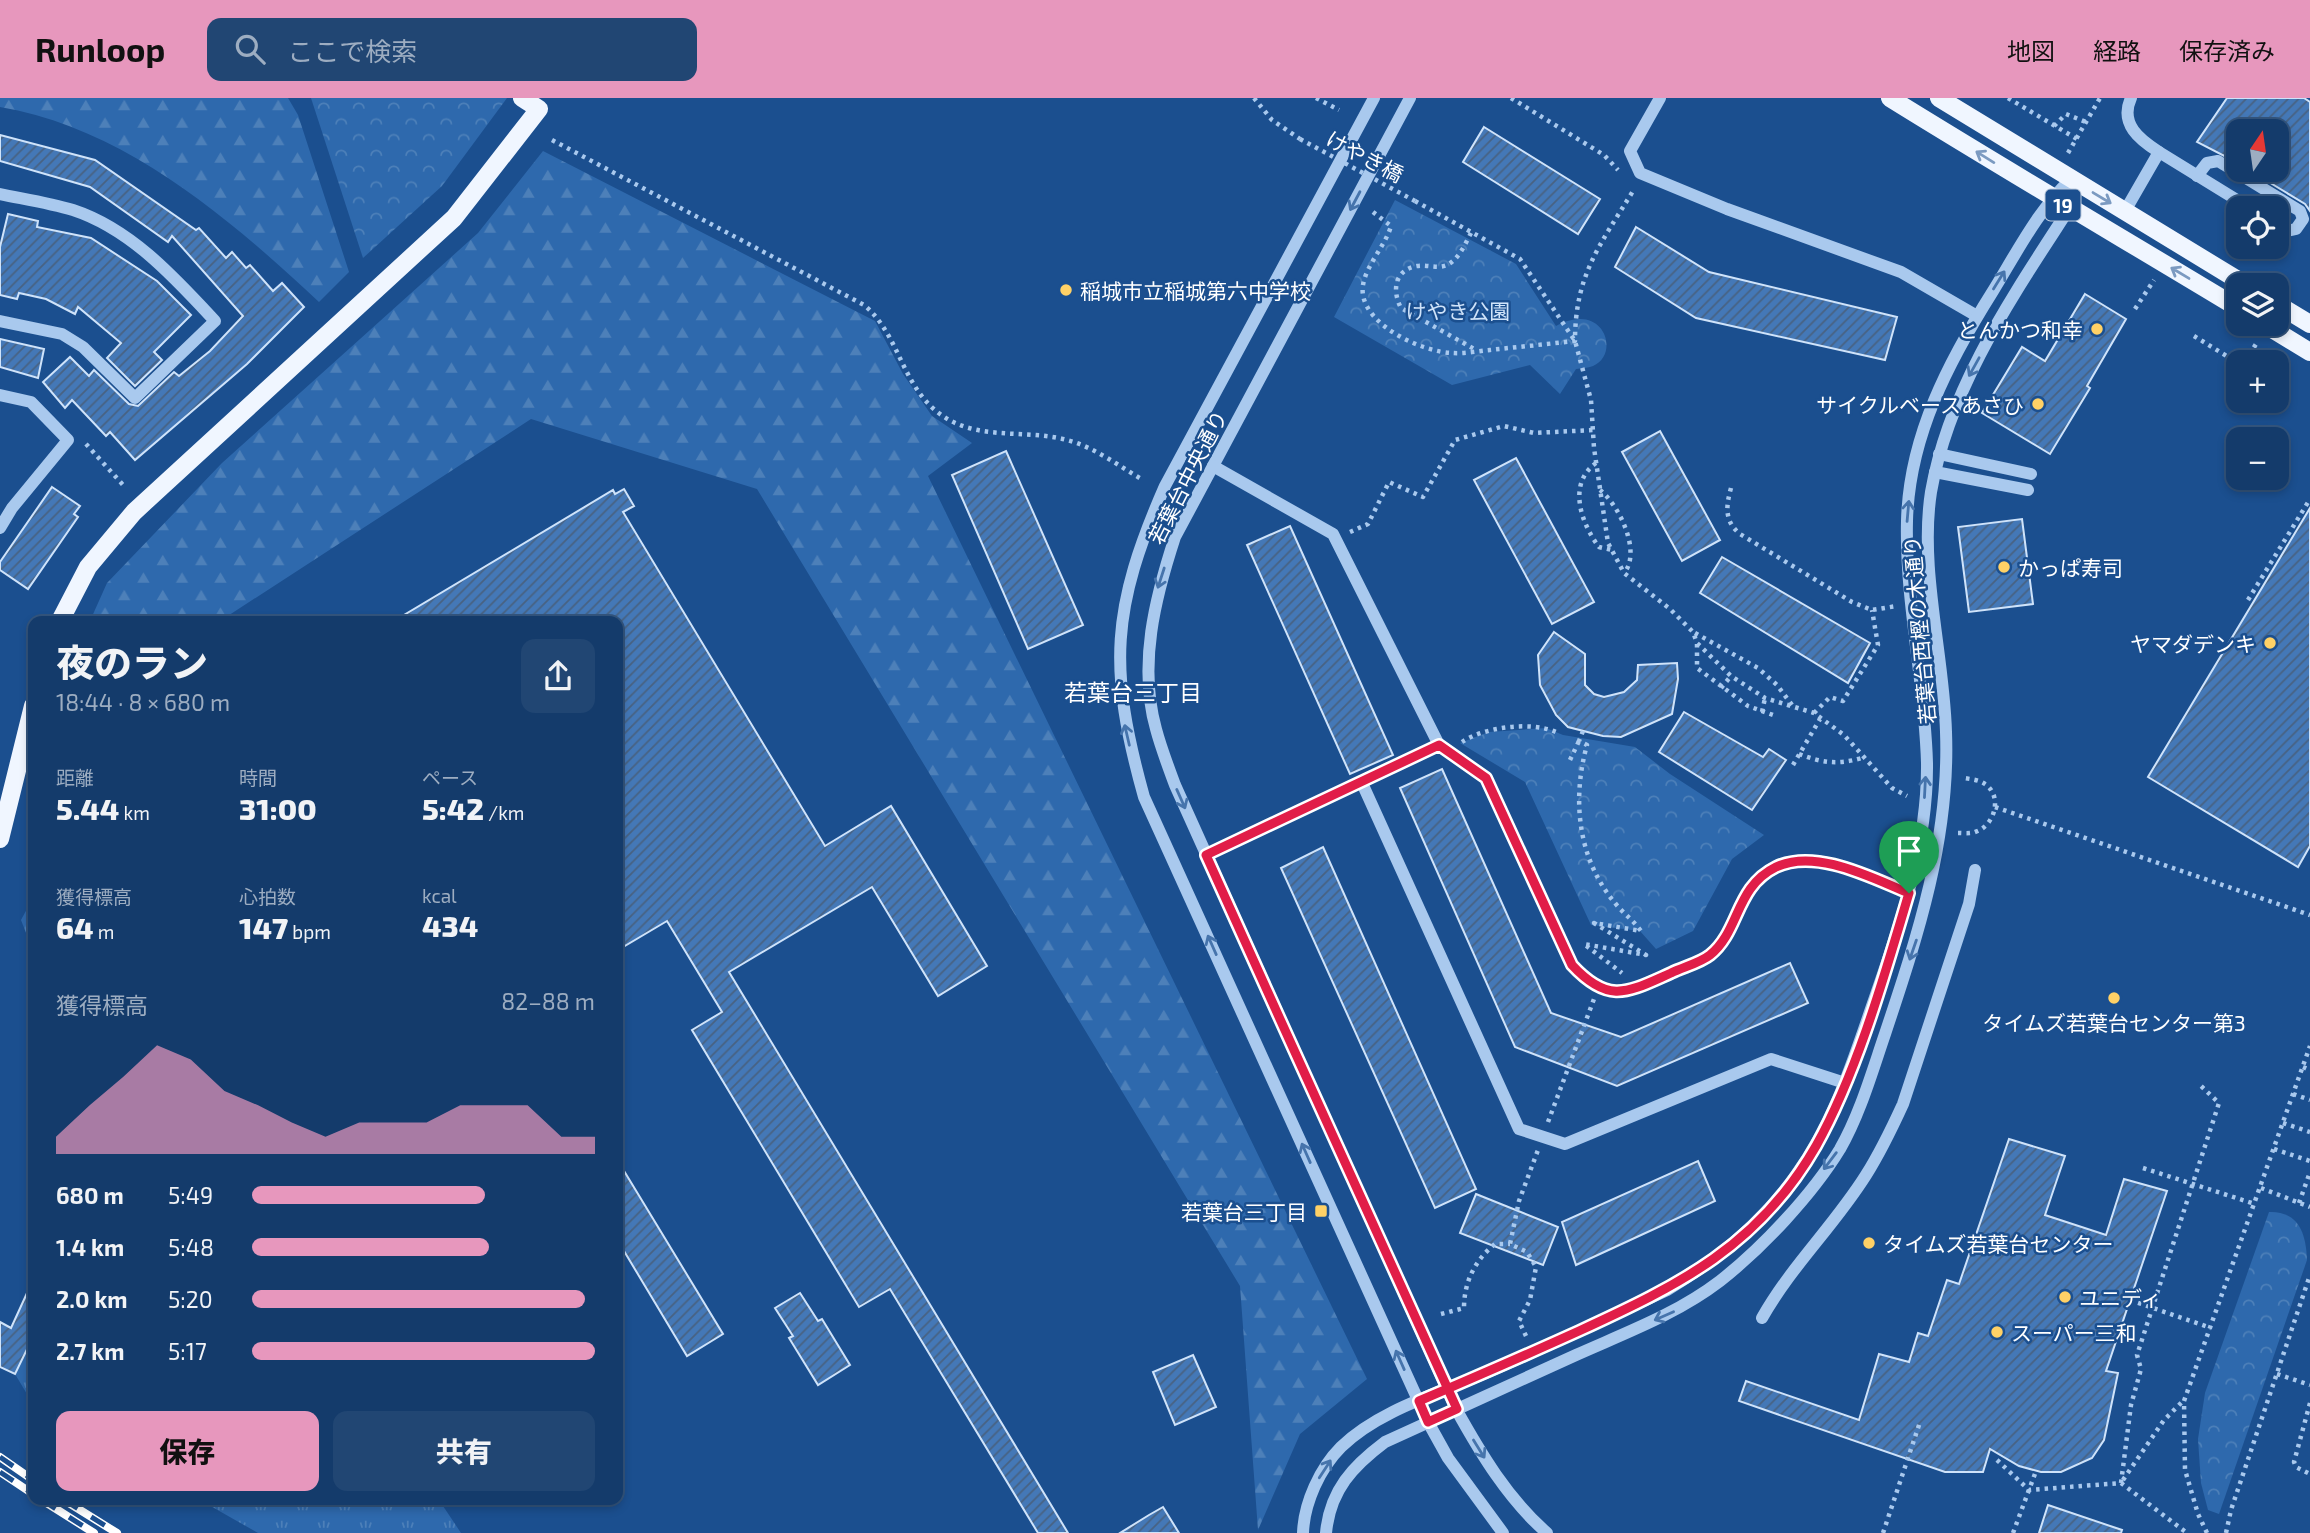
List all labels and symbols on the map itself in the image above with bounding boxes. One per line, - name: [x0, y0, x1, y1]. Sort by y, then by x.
- north arrow: [2226, 119, 2289, 182]
- street label: けやき橋: [1322, 125, 1408, 187]
- one-way arrow: [1975, 149, 1995, 163]
- road number: 19: [2046, 190, 2080, 220]
- one-way arrow: [1347, 191, 1361, 211]
- one-way arrow: [2091, 191, 2111, 205]
- one-way arrow: [2170, 266, 2190, 280]
- one-way arrow: [1993, 270, 2007, 290]
- place label: 稲城市立稲城第六中学校: [1080, 278, 1311, 303]
- marker: 稲城市立稲城第六中学校: [1058, 282, 1074, 298]
- park label: けやき公園: [1406, 298, 1511, 323]
- place label: とんかつ和幸: [1957, 317, 2083, 342]
- marker: とんかつ和幸: [2089, 321, 2105, 337]
- one-way arrow: [1967, 357, 1981, 377]
- place label: サイクルベースあさひ: [1816, 392, 2024, 417]
- marker: サイクルベースあさひ: [2030, 396, 2046, 412]
- street label: 若葉台中央通り: [1142, 406, 1232, 548]
- one-way arrow: [1902, 500, 1915, 523]
- street label: 若葉台西樫の木通り: [1898, 535, 1940, 725]
- place label: かっぱ寿司: [2018, 555, 2123, 580]
- marker: かっぱ寿司: [1996, 559, 2012, 575]
- one-way arrow: [1154, 566, 1167, 588]
- place label: ヤマダデンキ: [2130, 631, 2256, 656]
- marker: ヤマダデンキ: [2262, 635, 2278, 651]
- district label: 若葉台三丁目: [1064, 678, 1202, 706]
- one-way arrow: [1120, 724, 1134, 747]
- one-way arrow: [1919, 776, 1932, 799]
- one-way arrow: [1175, 788, 1188, 809]
- pin: [1879, 821, 1939, 893]
- one-way arrow: [1205, 935, 1218, 957]
- one-way arrow: [1906, 938, 1918, 960]
- marker: タイムズ若葉台センター第3: [2106, 990, 2122, 1006]
- place label: タイムズ若葉台センター第3: [1982, 1010, 2246, 1035]
- one-way arrow: [1299, 1142, 1312, 1164]
- one-way arrow: [1823, 1151, 1838, 1170]
- place label: 若葉台三丁目: [1181, 1199, 1307, 1224]
- marker: 若葉台三丁目: [1313, 1203, 1329, 1219]
- place label: タイムズ若葉台センター: [1883, 1231, 2114, 1256]
- marker: タイムズ若葉台センター: [1861, 1235, 1877, 1251]
- place label: ユニディ: [2079, 1285, 2162, 1310]
- marker: ユニディ: [2057, 1289, 2073, 1305]
- one-way arrow: [1654, 1310, 1675, 1323]
- place label: スーパー三和: [2011, 1320, 2137, 1345]
- marker: スーパー三和: [1989, 1324, 2005, 1340]
- one-way arrow: [1393, 1349, 1406, 1371]
- one-way arrow: [1473, 1439, 1487, 1459]
- one-way arrow: [1319, 1460, 1333, 1480]

